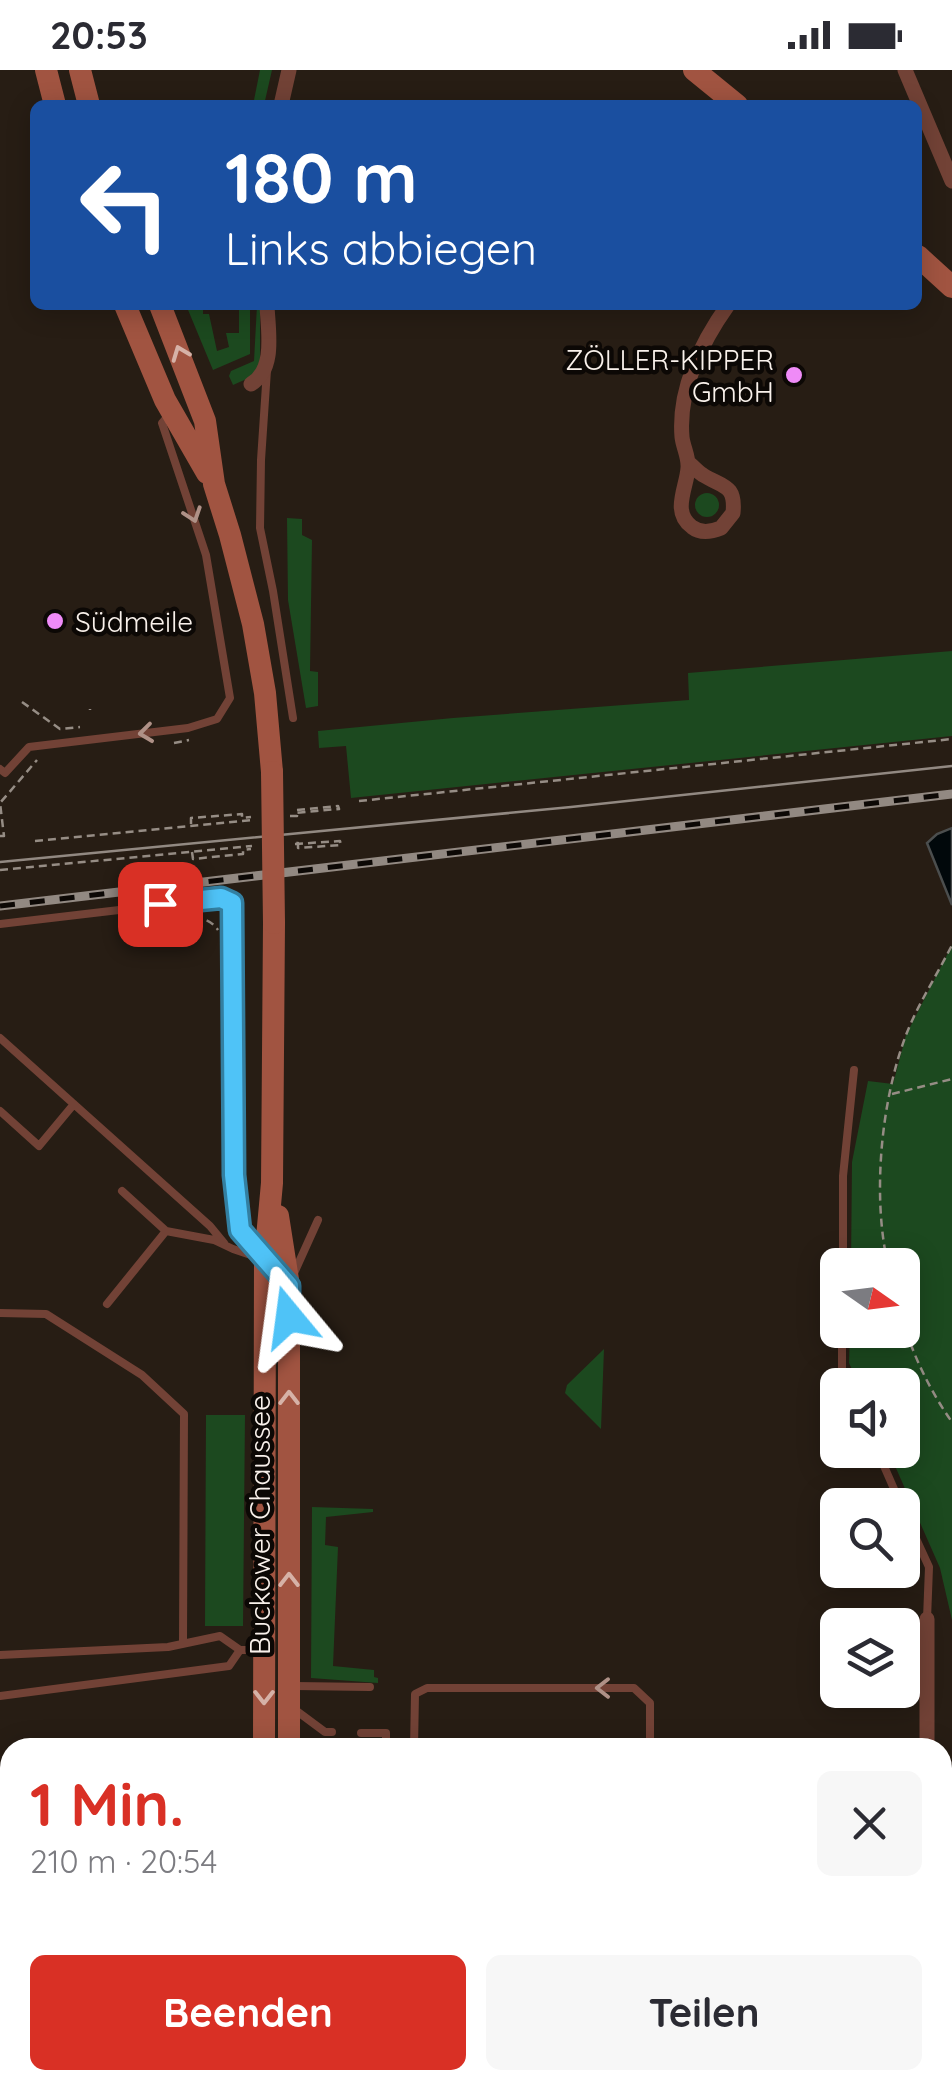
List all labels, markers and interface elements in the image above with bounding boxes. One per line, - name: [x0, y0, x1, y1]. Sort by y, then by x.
- text: 20:53: [50, 11, 148, 59]
- text: 180 m: [225, 133, 418, 221]
- icon: left: [60, 140, 190, 270]
- text: Links abbiegen: [225, 220, 537, 276]
- place label: ZÖLLER-KIPPER GmbH: [565, 342, 774, 409]
- one-way arrow: [171, 346, 192, 363]
- marker: ZÖLLER-KIPPER GmbH: [783, 364, 805, 386]
- one-way arrow: [181, 506, 202, 523]
- place label: Südmeile: [75, 604, 193, 639]
- marker: Südmeile: [44, 610, 66, 632]
- one-way arrow: [138, 722, 154, 743]
- pin: [118, 862, 203, 947]
- icon: arrive: [133, 877, 188, 932]
- north arrow: [820, 1248, 920, 1348]
- map controls: [820, 1248, 920, 1708]
- position arrow: [237, 1265, 341, 1369]
- button: sound: [820, 1368, 920, 1468]
- one-way arrow: [278, 1389, 300, 1404]
- street label: Buckower Chaussee: [242, 1395, 277, 1655]
- button: search: [820, 1488, 920, 1588]
- one-way arrow: [278, 1572, 300, 1588]
- button: layers: [820, 1608, 920, 1708]
- one-way arrow: [595, 1677, 610, 1699]
- one-way arrow: [253, 1690, 275, 1705]
- text: 1 Min.: [30, 1766, 184, 1841]
- button: close: [817, 1771, 922, 1876]
- text: 210 m · 20:54: [30, 1841, 217, 1881]
- button: Beenden: [30, 1955, 466, 2070]
- button: Teilen: [486, 1955, 922, 2070]

